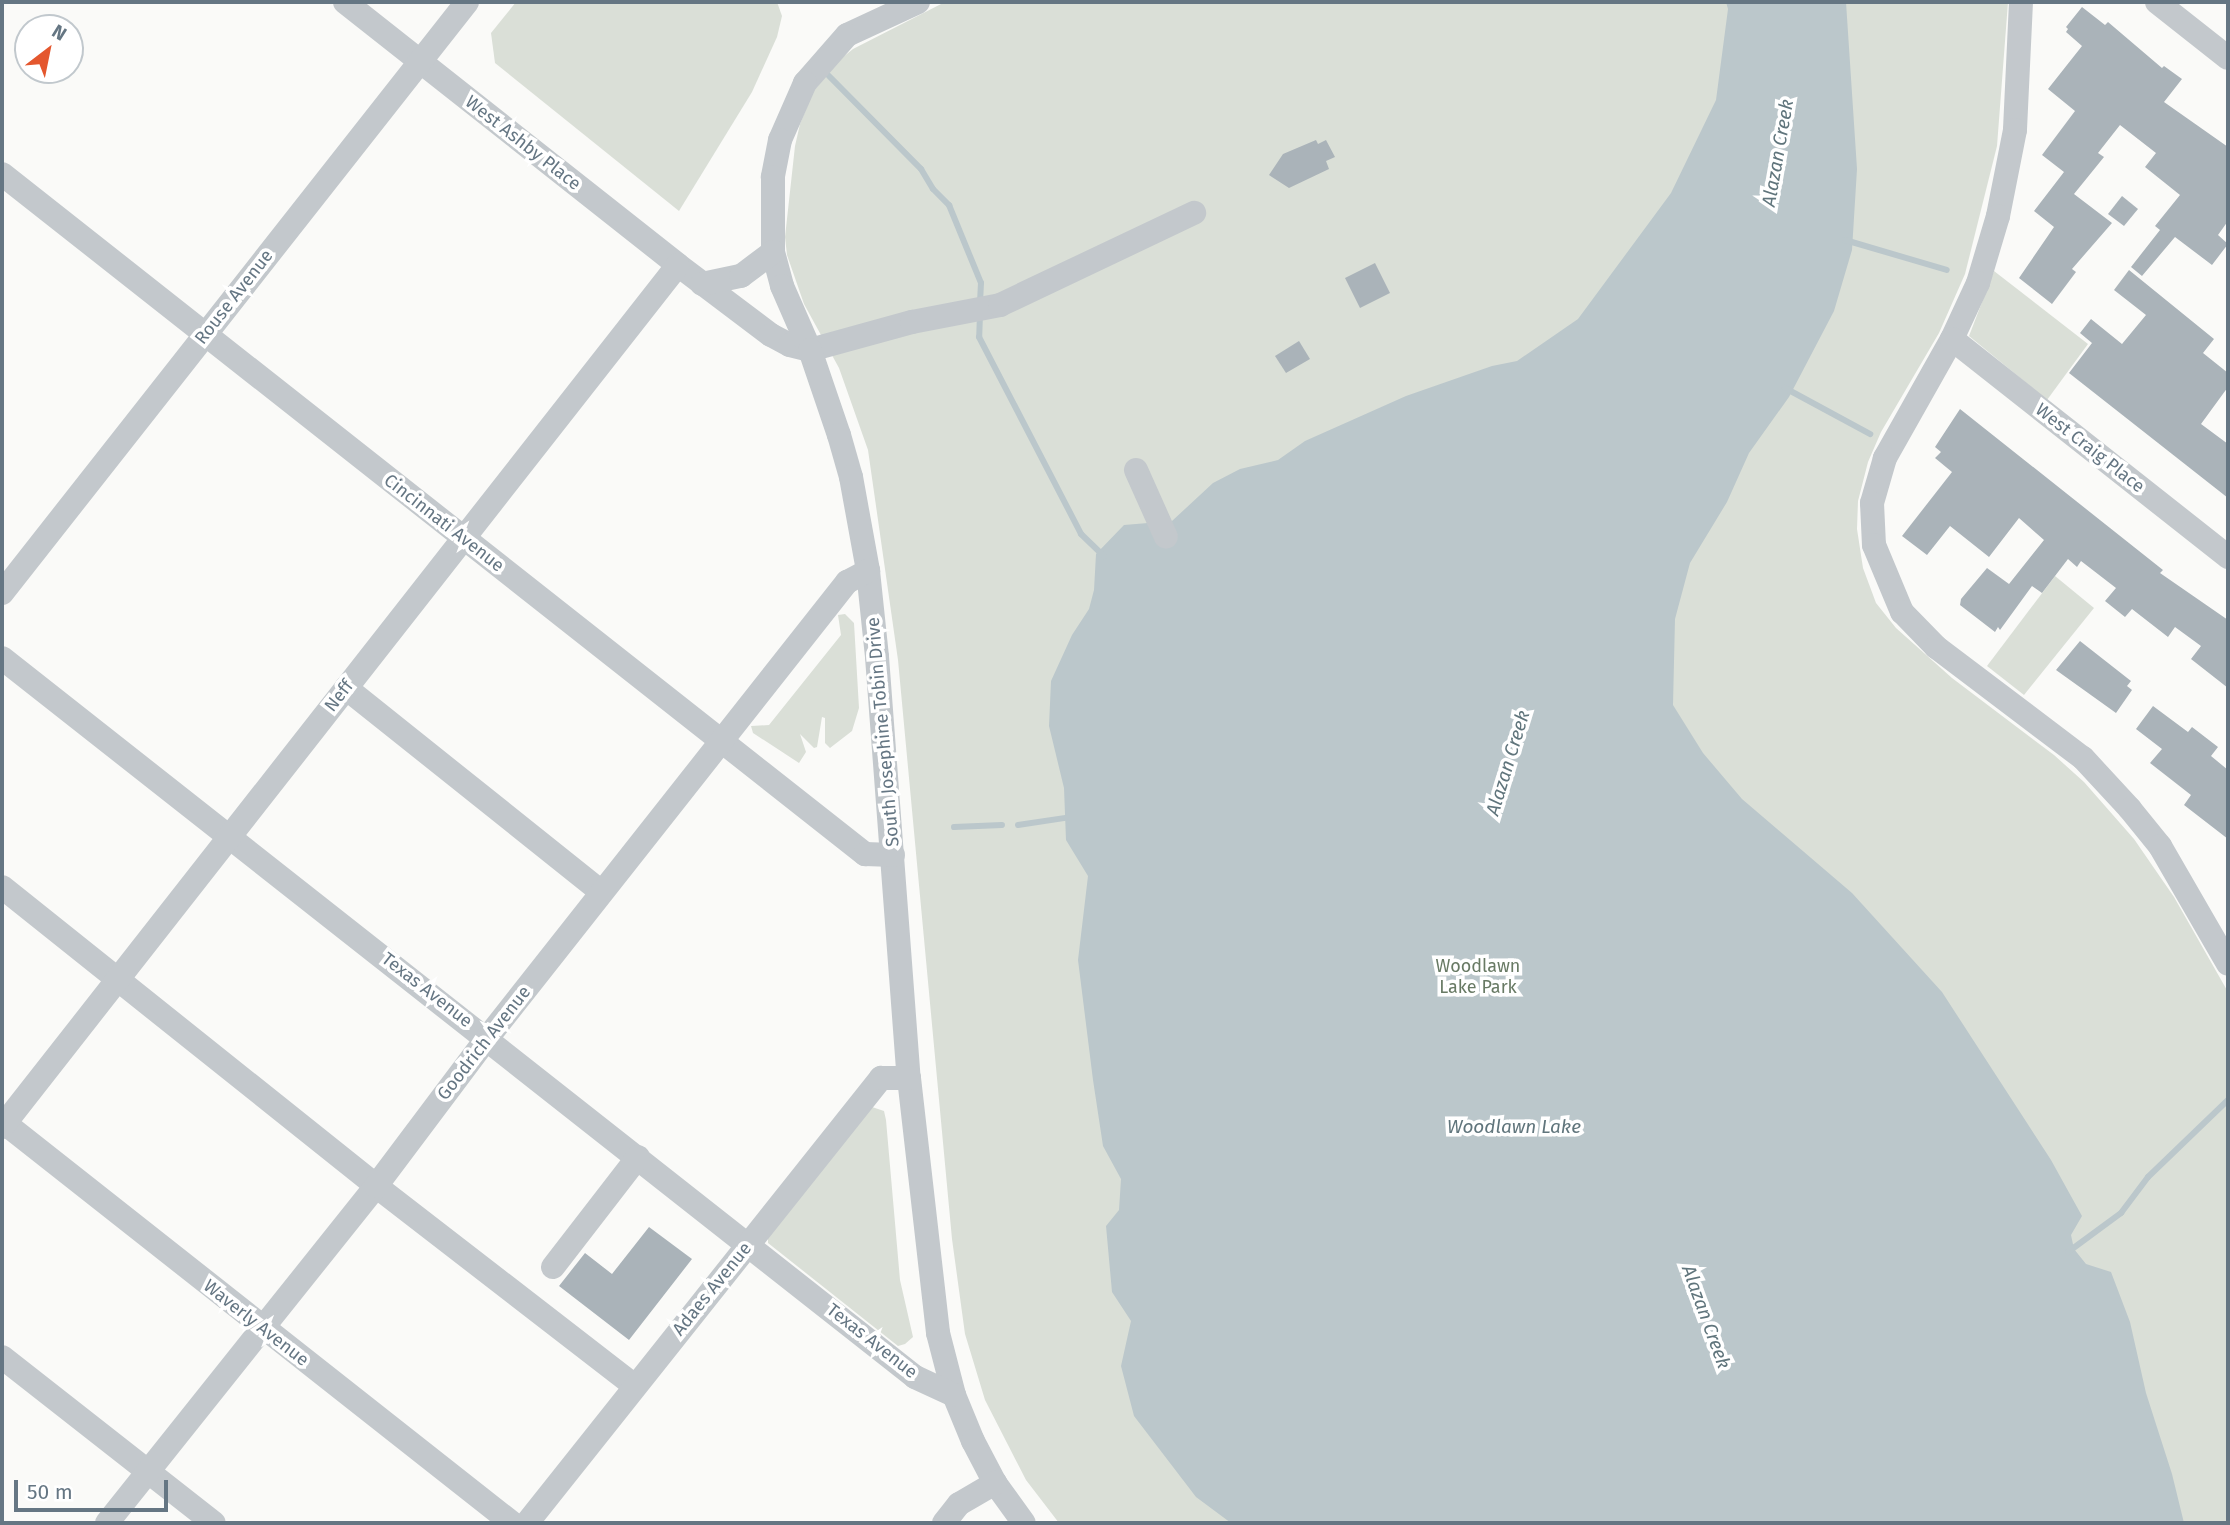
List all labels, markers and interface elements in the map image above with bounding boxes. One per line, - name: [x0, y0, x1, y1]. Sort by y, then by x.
- north arrow: [14, 14, 84, 84]
- text: N: [48, 19, 71, 46]
- street label: West Ashby Place: [461, 91, 585, 195]
- water label: Alazan Creek: [1757, 98, 1799, 208]
- street label: Rouse Avenue: [190, 245, 278, 349]
- street label: West Craig Place: [2031, 399, 2149, 497]
- street label: Cincinnati Avenue: [380, 469, 508, 577]
- street label: South Josephine Tobin Drive: [862, 616, 904, 848]
- street label: Neff: [320, 676, 358, 716]
- water label: Alazan Creek: [1481, 708, 1535, 818]
- street label: Texas Avenue: [377, 948, 477, 1032]
- park label: Woodlawn Lake Park: [1436, 956, 1520, 998]
- street label: Goodrich Avenue: [433, 982, 535, 1104]
- water label: Woodlawn Lake: [1447, 1116, 1581, 1138]
- street label: Adaes Avenue: [668, 1238, 756, 1340]
- water label: Alazan Creek: [1677, 1262, 1735, 1372]
- street label: Waverly Avenue: [199, 1275, 313, 1371]
- street label: Texas Avenue: [822, 1299, 922, 1383]
- scale bar: [18, 1466, 172, 1510]
- text: 50 m: [27, 1479, 73, 1505]

